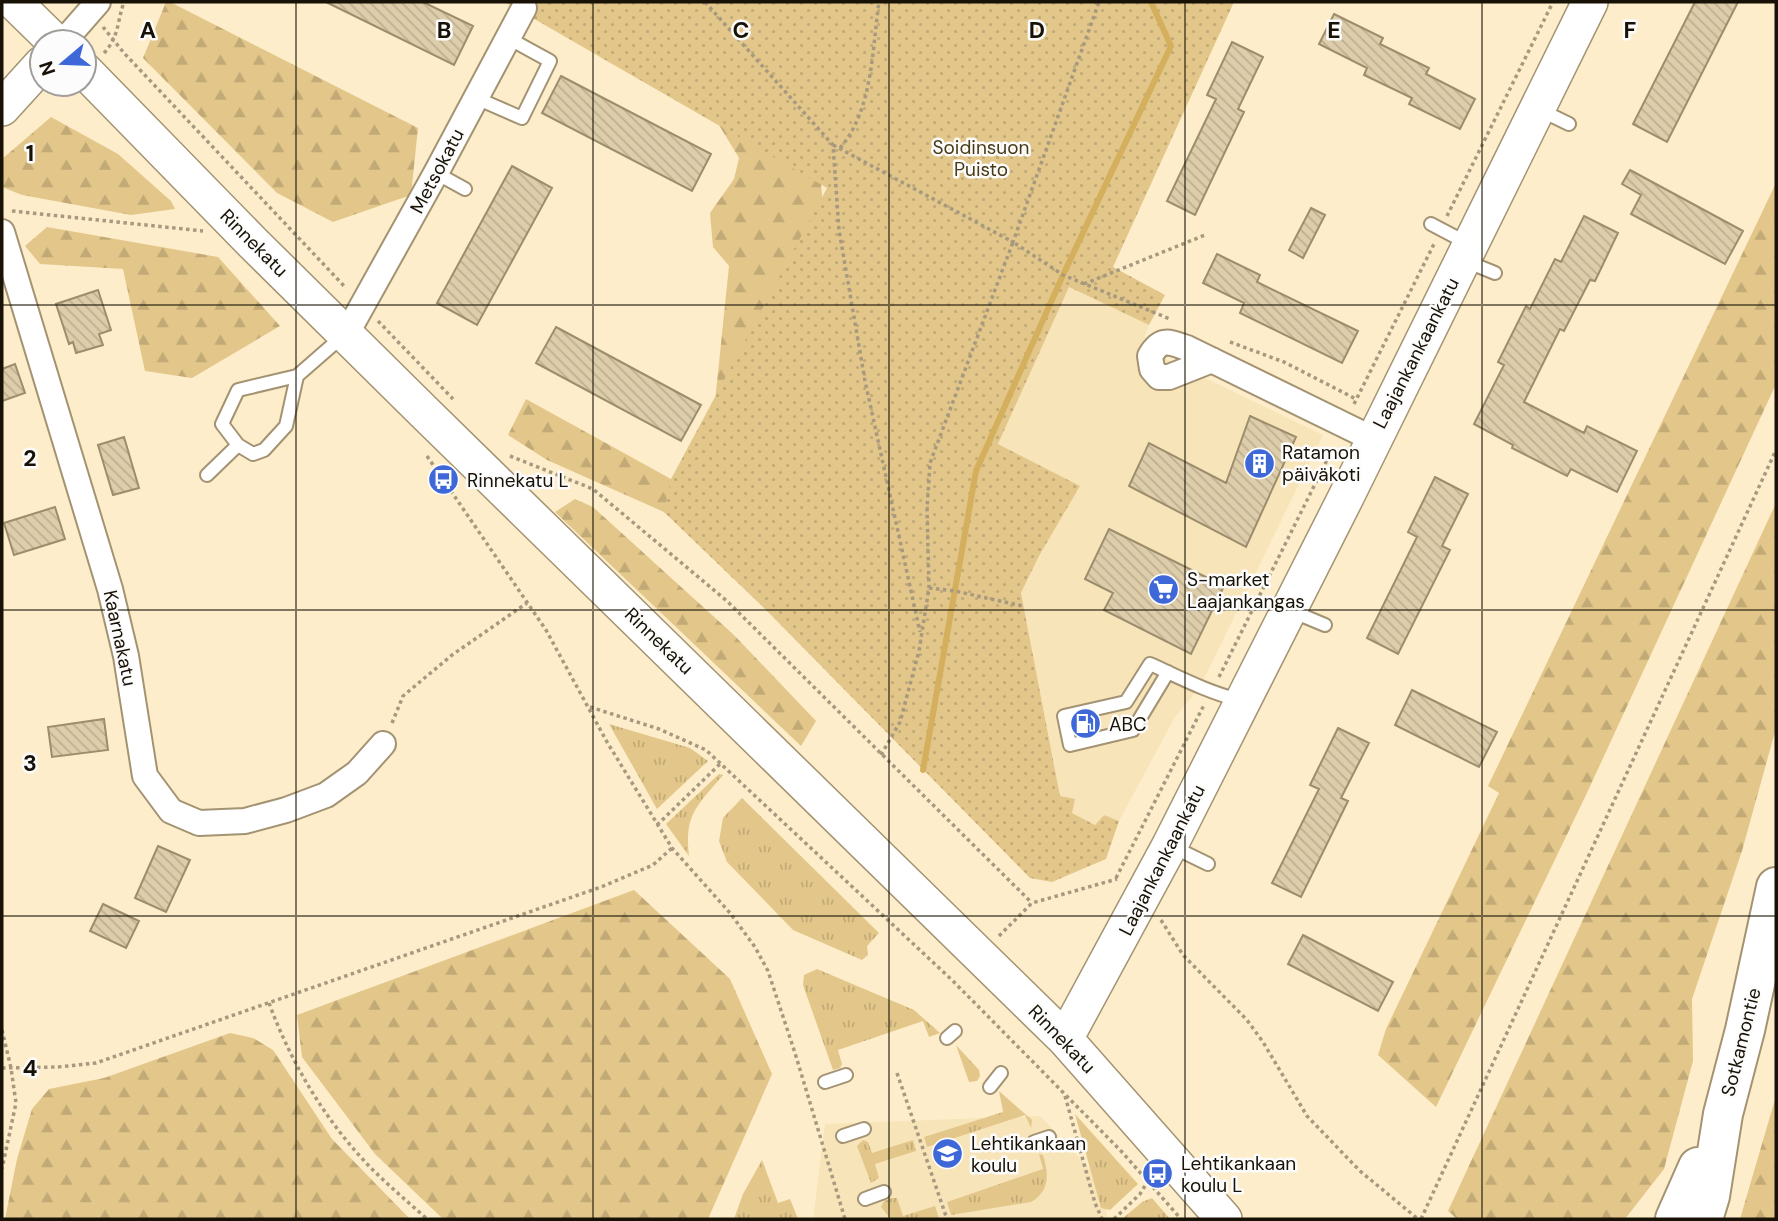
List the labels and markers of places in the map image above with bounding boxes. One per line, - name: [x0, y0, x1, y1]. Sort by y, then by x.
- place label: Ratamon päiväkoti: [1282, 440, 1360, 487]
- building icon: Ratamon päiväkoti: [1242, 446, 1276, 480]
- bus stop icon: Rinnekatu L: [427, 463, 461, 497]
- place label: Rinnekatu L: [467, 468, 568, 493]
- place label: S-market Laajankangas: [1187, 567, 1305, 614]
- supermarket icon: S-market Laajankangas: [1147, 573, 1181, 607]
- fuel station icon: ABC: [1069, 707, 1103, 741]
- place label: ABC: [1109, 712, 1147, 737]
- place label: Lehtikankaan koulu: [971, 1131, 1086, 1178]
- school or university icon: Lehtikankaan koulu: [931, 1137, 965, 1171]
- place label: Lehtikankaan koulu L: [1181, 1151, 1296, 1198]
- bus stop icon: Lehtikankaan koulu L: [1141, 1157, 1175, 1191]

